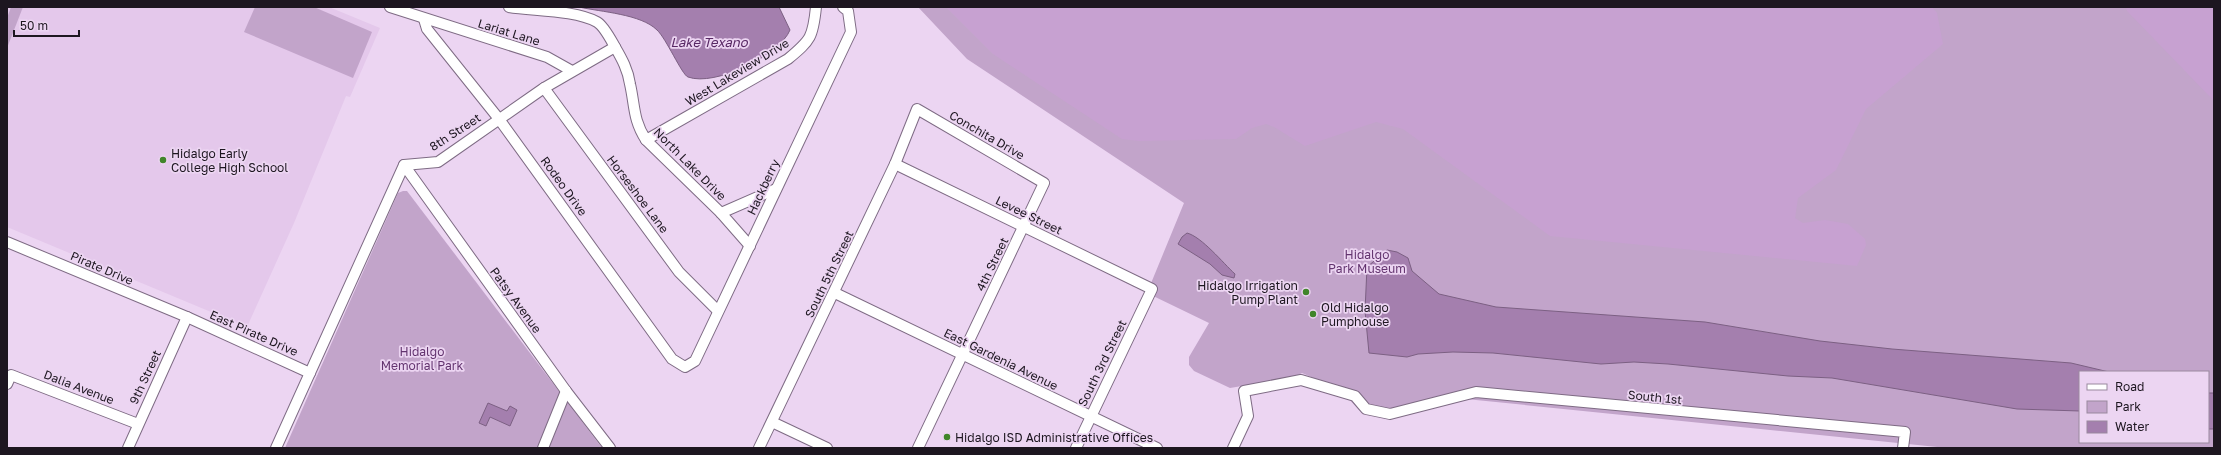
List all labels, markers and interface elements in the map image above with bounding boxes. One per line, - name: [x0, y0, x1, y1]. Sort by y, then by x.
- scale bar: [14, 12, 79, 38]
- street label: Lariat Lane: [476, 15, 542, 49]
- text: 50 m: [20, 18, 48, 33]
- water label: Lake Texano: [670, 34, 749, 50]
- street label: West Lakeview Drive: [682, 35, 792, 109]
- street label: Conchita Drive: [947, 107, 1027, 163]
- street label: 8th Street: [427, 110, 484, 154]
- street label: North Lake Drive: [651, 125, 729, 203]
- place label: Hidalgo Early College High School: [171, 146, 288, 175]
- street label: Horseshoe Lane: [604, 152, 672, 236]
- street label: Rodeo Drive: [537, 153, 591, 219]
- marker: Hidalgo Early College High School: [158, 155, 168, 165]
- street label: Hackberry: [744, 156, 783, 217]
- street label: Levee Street: [993, 192, 1065, 238]
- street label: South 5th Street: [801, 228, 857, 320]
- street label: 4th Street: [973, 234, 1012, 293]
- park label: Hidalgo Park Museum: [1328, 247, 1406, 276]
- street label: Pirate Drive: [68, 248, 136, 288]
- street label: Patsy Avenue: [487, 264, 545, 336]
- place label: Hidalgo Irrigation Pump Plant: [1197, 278, 1298, 307]
- marker: Hidalgo Irrigation Pump Plant: [1301, 287, 1311, 297]
- place label: Old Hidalgo Pumphouse: [1321, 300, 1389, 329]
- street label: East Pirate Drive: [208, 307, 300, 359]
- marker: Old Hidalgo Pumphouse: [1308, 309, 1318, 319]
- street label: South 3rd Street: [1074, 317, 1130, 409]
- street label: East Gardenia Avenue: [942, 325, 1060, 393]
- park label: Hidalgo Memorial Park: [381, 344, 464, 373]
- street label: 9th Street: [126, 347, 164, 406]
- street label: Dalia Avenue: [42, 367, 116, 407]
- legend: [2079, 371, 2209, 443]
- text: Road: [2115, 379, 2144, 394]
- street label: South 1st: [1627, 387, 1683, 407]
- text: Park: [2115, 399, 2141, 414]
- text: Water: [2115, 419, 2149, 434]
- place label: Hidalgo ISD Administrative Offices: [955, 430, 1153, 445]
- marker: Hidalgo ISD Administrative Offices: [942, 432, 952, 442]

